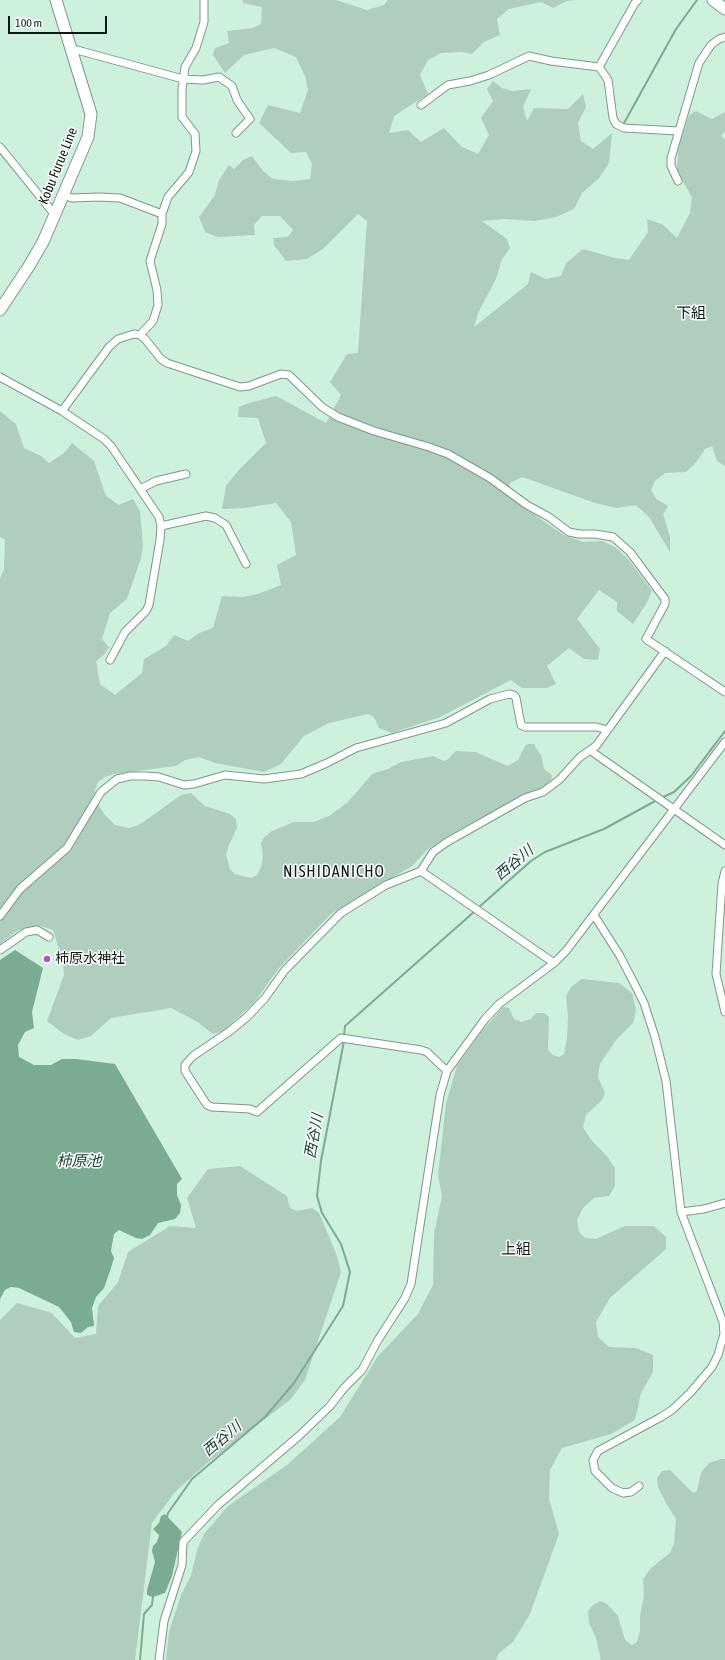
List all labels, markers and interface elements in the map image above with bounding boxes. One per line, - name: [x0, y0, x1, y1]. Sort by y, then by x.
- scale bar: [10, 8, 109, 34]
- text: 100 m: [15, 16, 42, 30]
- street label: Kobu Furue Line: [35, 125, 81, 207]
- district label: 下組: [676, 304, 706, 322]
- water label: 西谷川: [491, 842, 537, 884]
- district label: NISHIDANICHO: [283, 862, 385, 882]
- place label: 柿原水神社: [55, 951, 125, 967]
- marker: 柿原水神社: [42, 954, 52, 964]
- water label: 西谷川: [301, 1112, 327, 1160]
- water label: 柿原池: [57, 1152, 101, 1170]
- district label: 上組: [501, 1240, 531, 1258]
- water label: 西谷川: [199, 1418, 245, 1460]

